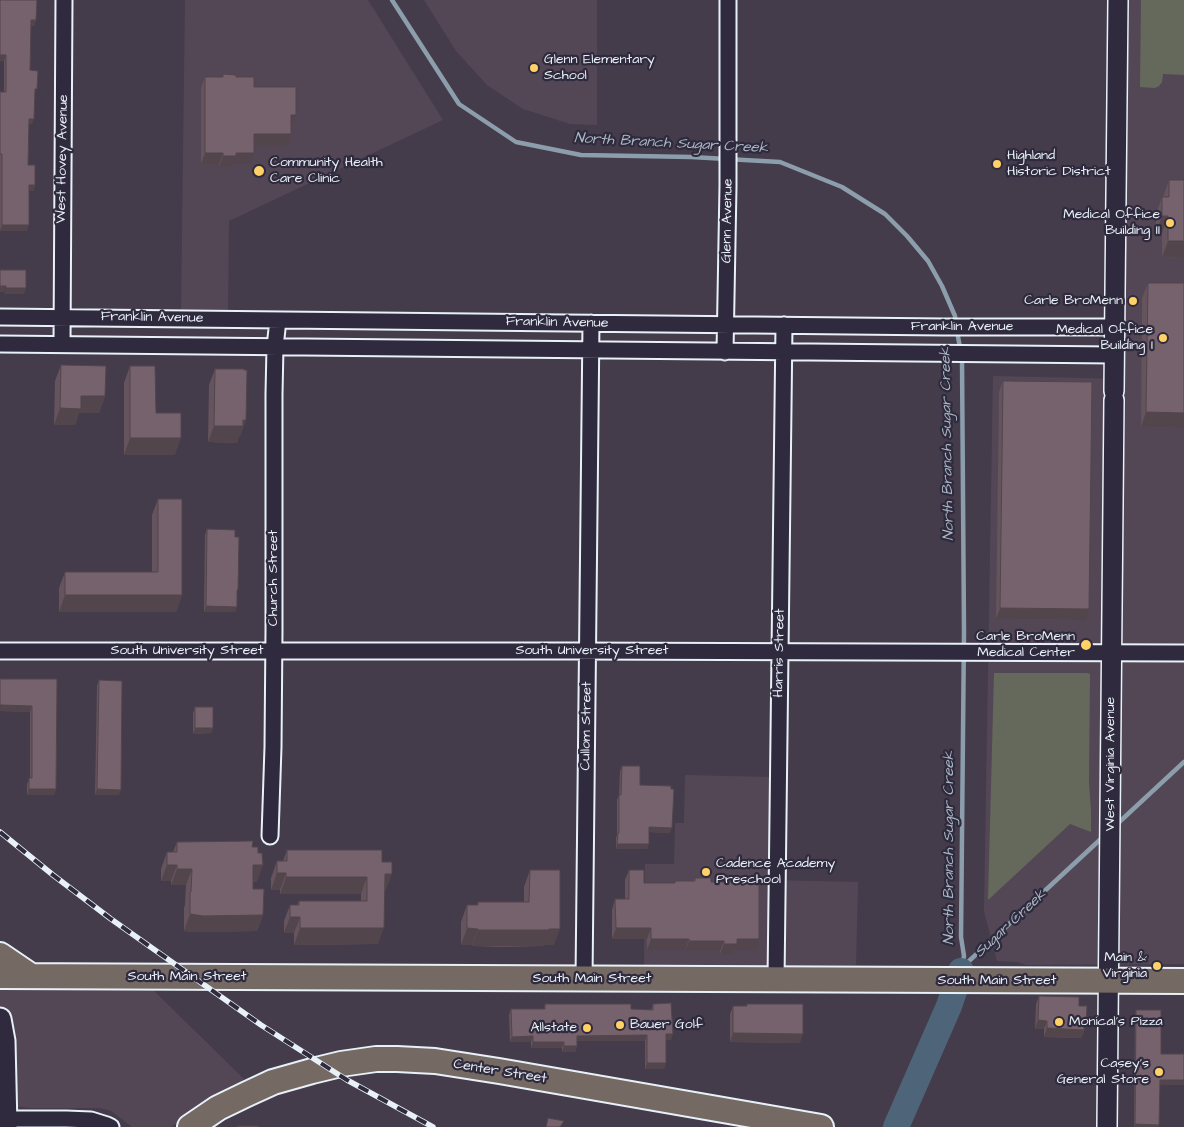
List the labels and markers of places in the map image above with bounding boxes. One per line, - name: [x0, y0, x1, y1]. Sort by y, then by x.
- place label: Glenn Elementary School: [544, 52, 655, 84]
- marker: Glenn Elementary School: [528, 62, 540, 74]
- place label: Highland Historic District: [1007, 148, 1111, 180]
- place label: Community Health Care Clinic: [270, 155, 383, 188]
- marker: Highland Historic District: [991, 158, 1003, 170]
- marker: Community Health Care Clinic: [252, 164, 266, 178]
- place label: Medical Office Building II: [1063, 207, 1160, 240]
- marker: Medical Office Building II: [1164, 217, 1176, 229]
- place label: Carle BroMenn: [1024, 293, 1123, 309]
- marker: Carle BroMenn: [1127, 295, 1139, 307]
- place label: Medical Office Building I: [1056, 322, 1153, 354]
- marker: Medical Office Building I: [1157, 332, 1169, 344]
- place label: Carle BroMenn Medical Center: [976, 629, 1075, 662]
- marker: Carle BroMenn Medical Center: [1079, 638, 1093, 652]
- place label: Cadence Academy Preschool: [716, 856, 835, 889]
- marker: Cadence Academy Preschool: [700, 866, 712, 878]
- place label: Main & Virginia: [1103, 950, 1147, 982]
- marker: Main & Virginia: [1151, 960, 1163, 972]
- place label: Monical's Pizza: [1069, 1014, 1163, 1030]
- marker: Monical's Pizza: [1053, 1016, 1065, 1028]
- place label: Bauer Golf: [630, 1017, 703, 1033]
- marker: Bauer Golf: [614, 1019, 626, 1031]
- place label: Allstate: [531, 1020, 577, 1036]
- marker: Allstate: [581, 1022, 593, 1034]
- place label: Casey's General Store: [1057, 1056, 1149, 1088]
- marker: Casey's General Store: [1153, 1066, 1165, 1078]

